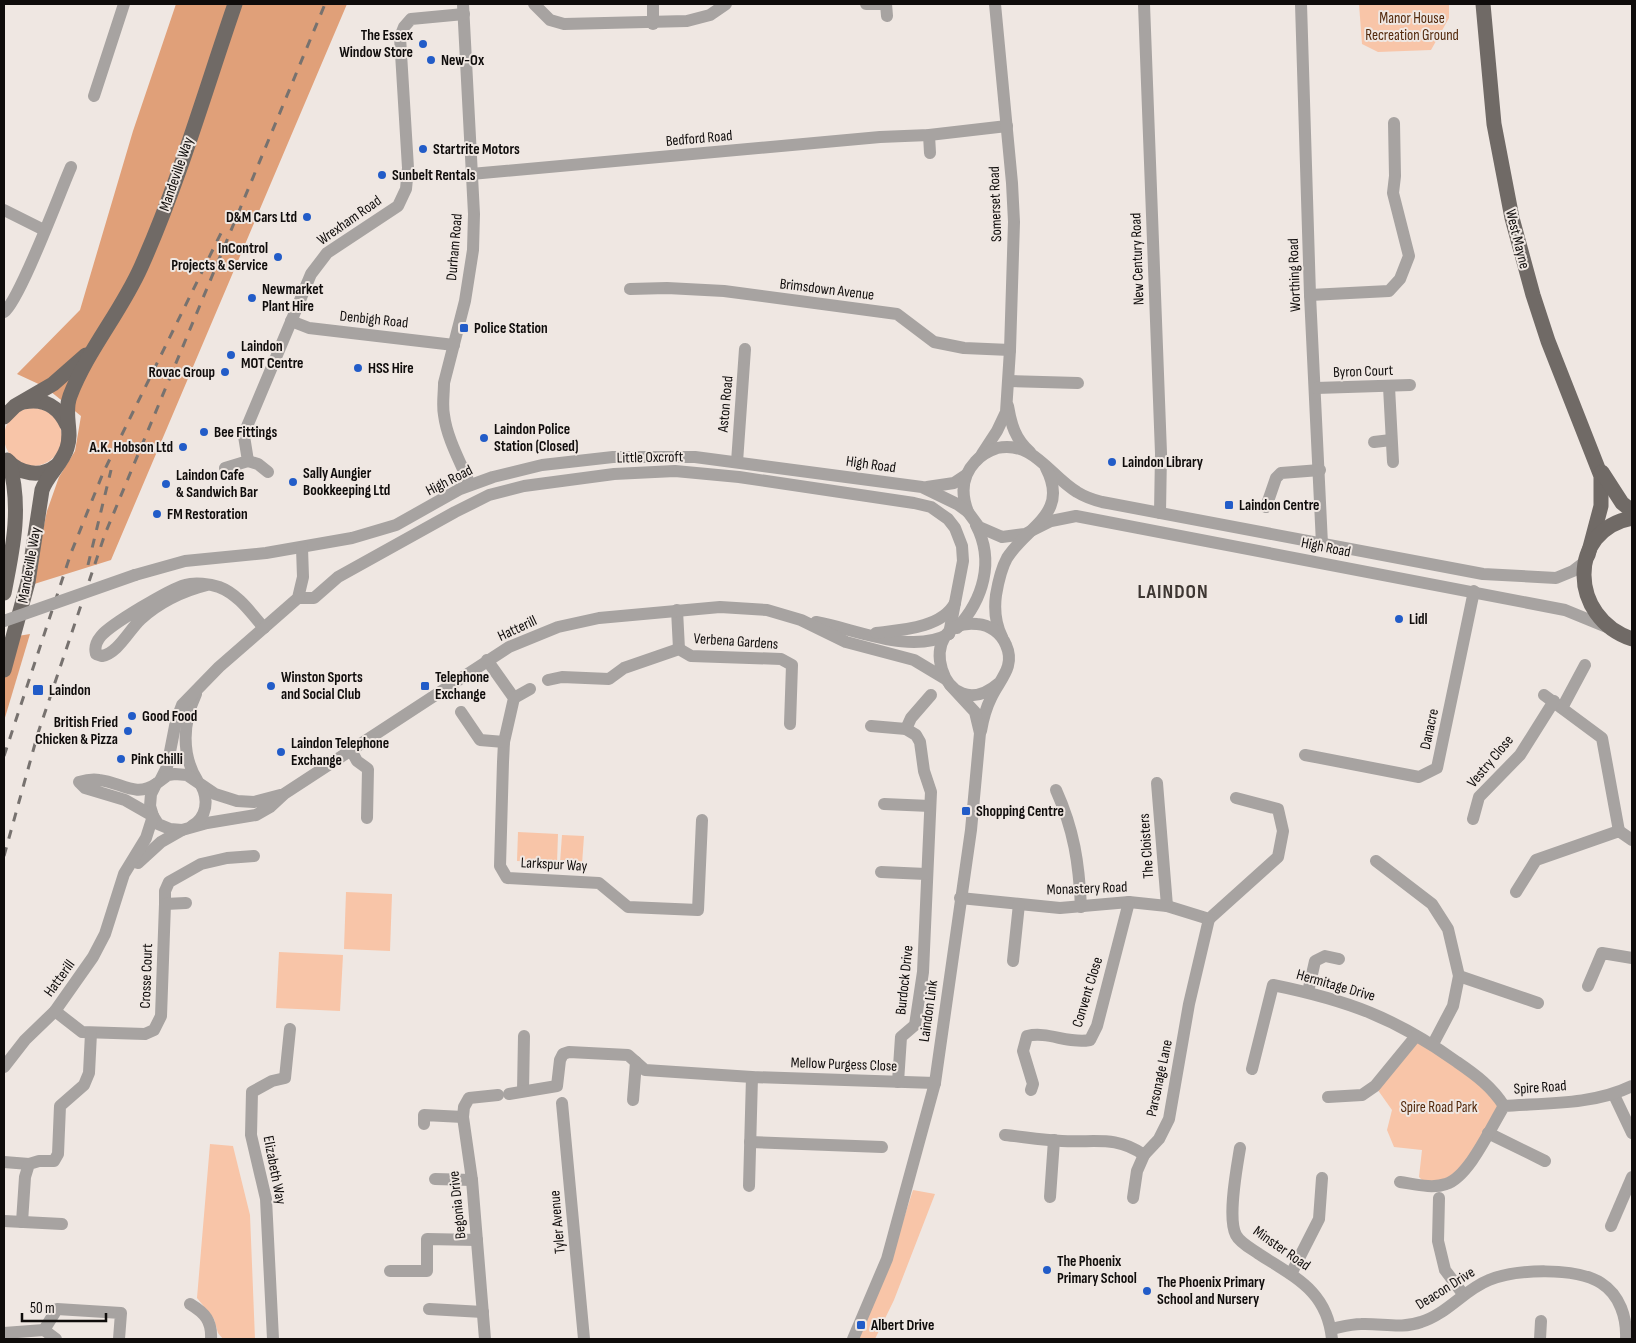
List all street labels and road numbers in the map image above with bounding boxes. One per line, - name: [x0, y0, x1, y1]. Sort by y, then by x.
- street label: Bedford Road: [665, 126, 733, 151]
- street label: Mandeville Way: [155, 135, 198, 214]
- street label: Somerset Road: [985, 166, 1006, 242]
- street label: Wrexham Road: [313, 191, 385, 250]
- street label: West Mayne: [1501, 207, 1534, 271]
- street label: New Century Road: [1126, 212, 1149, 306]
- street label: Durham Road: [442, 213, 467, 281]
- street label: Worthing Road: [1284, 238, 1305, 312]
- street label: Brimsdown Avenue: [779, 274, 875, 305]
- street label: Denbigh Road: [339, 306, 409, 333]
- street label: Byron Court: [1333, 361, 1394, 382]
- street label: Aston Road: [713, 375, 737, 434]
- street label: Little Oxcroft: [617, 447, 684, 468]
- street label: High Road: [845, 452, 897, 477]
- street label: High Road: [423, 461, 476, 500]
- street label: Mandeville Way: [13, 525, 46, 605]
- street label: High Road: [1299, 533, 1352, 562]
- street label: Hatterill: [495, 611, 540, 646]
- street label: Verbena Gardens: [693, 629, 779, 654]
- street label: Danacre: [1416, 707, 1443, 751]
- street label: Vestry Close: [1463, 731, 1518, 791]
- street label: The Cloisters: [1135, 813, 1158, 879]
- street label: Larkspur Way: [520, 853, 588, 876]
- street label: Monastery Road: [1046, 878, 1128, 899]
- street label: Crosse Court: [136, 943, 157, 1009]
- street label: Burdock Drive: [891, 944, 918, 1016]
- street label: Convent Close: [1068, 955, 1107, 1030]
- street label: Hatterill: [40, 956, 79, 1001]
- street label: Hermitage Drive: [1294, 965, 1378, 1006]
- street label: Laindon Link: [915, 979, 942, 1043]
- street label: Parsonage Lane: [1142, 1038, 1177, 1118]
- street label: Mellow Purgess Close: [790, 1053, 898, 1076]
- street label: Spire Road: [1513, 1076, 1567, 1099]
- street label: Elizabeth Way: [259, 1134, 291, 1206]
- street label: Begonia Drive: [444, 1170, 471, 1240]
- street label: Tyler Avenue: [545, 1190, 570, 1254]
- street label: Minster Road: [1249, 1222, 1314, 1275]
- street label: Deacon Drive: [1412, 1263, 1478, 1314]

